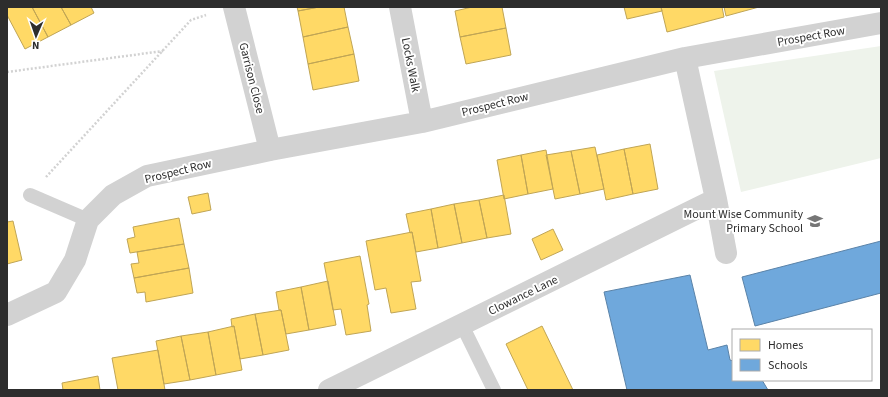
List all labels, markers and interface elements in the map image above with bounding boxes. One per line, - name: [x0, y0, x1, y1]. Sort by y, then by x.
- north arrow: [16, 16, 56, 56]
- street label: Prospect Row: [776, 22, 847, 51]
- street label: Locks Walk: [397, 36, 424, 94]
- text: N: [32, 38, 40, 53]
- street label: Garrison Close: [234, 41, 269, 115]
- street label: Prospect Row: [460, 88, 531, 121]
- street label: Prospect Row: [143, 155, 214, 188]
- place label: Mount Wise Community Primary School: [684, 206, 803, 237]
- school or university icon: Mount Wise Community Primary School: [806, 212, 824, 230]
- street label: Clowance Lane: [486, 271, 561, 320]
- legend: [732, 329, 872, 381]
- text: Homes: [768, 337, 803, 354]
- text: Schools: [768, 357, 808, 374]

